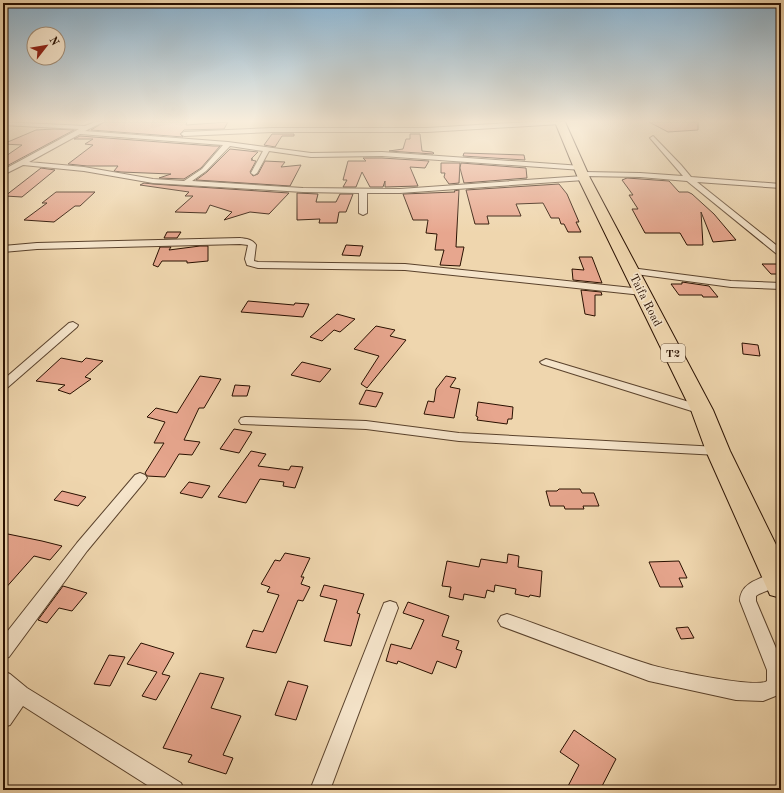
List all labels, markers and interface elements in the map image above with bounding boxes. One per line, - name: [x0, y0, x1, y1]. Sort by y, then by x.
- north arrow: [26, 26, 66, 66]
- text: N: [46, 35, 60, 49]
- street label: Taifa Road: [627, 272, 663, 329]
- road number: T2: [661, 344, 685, 362]

